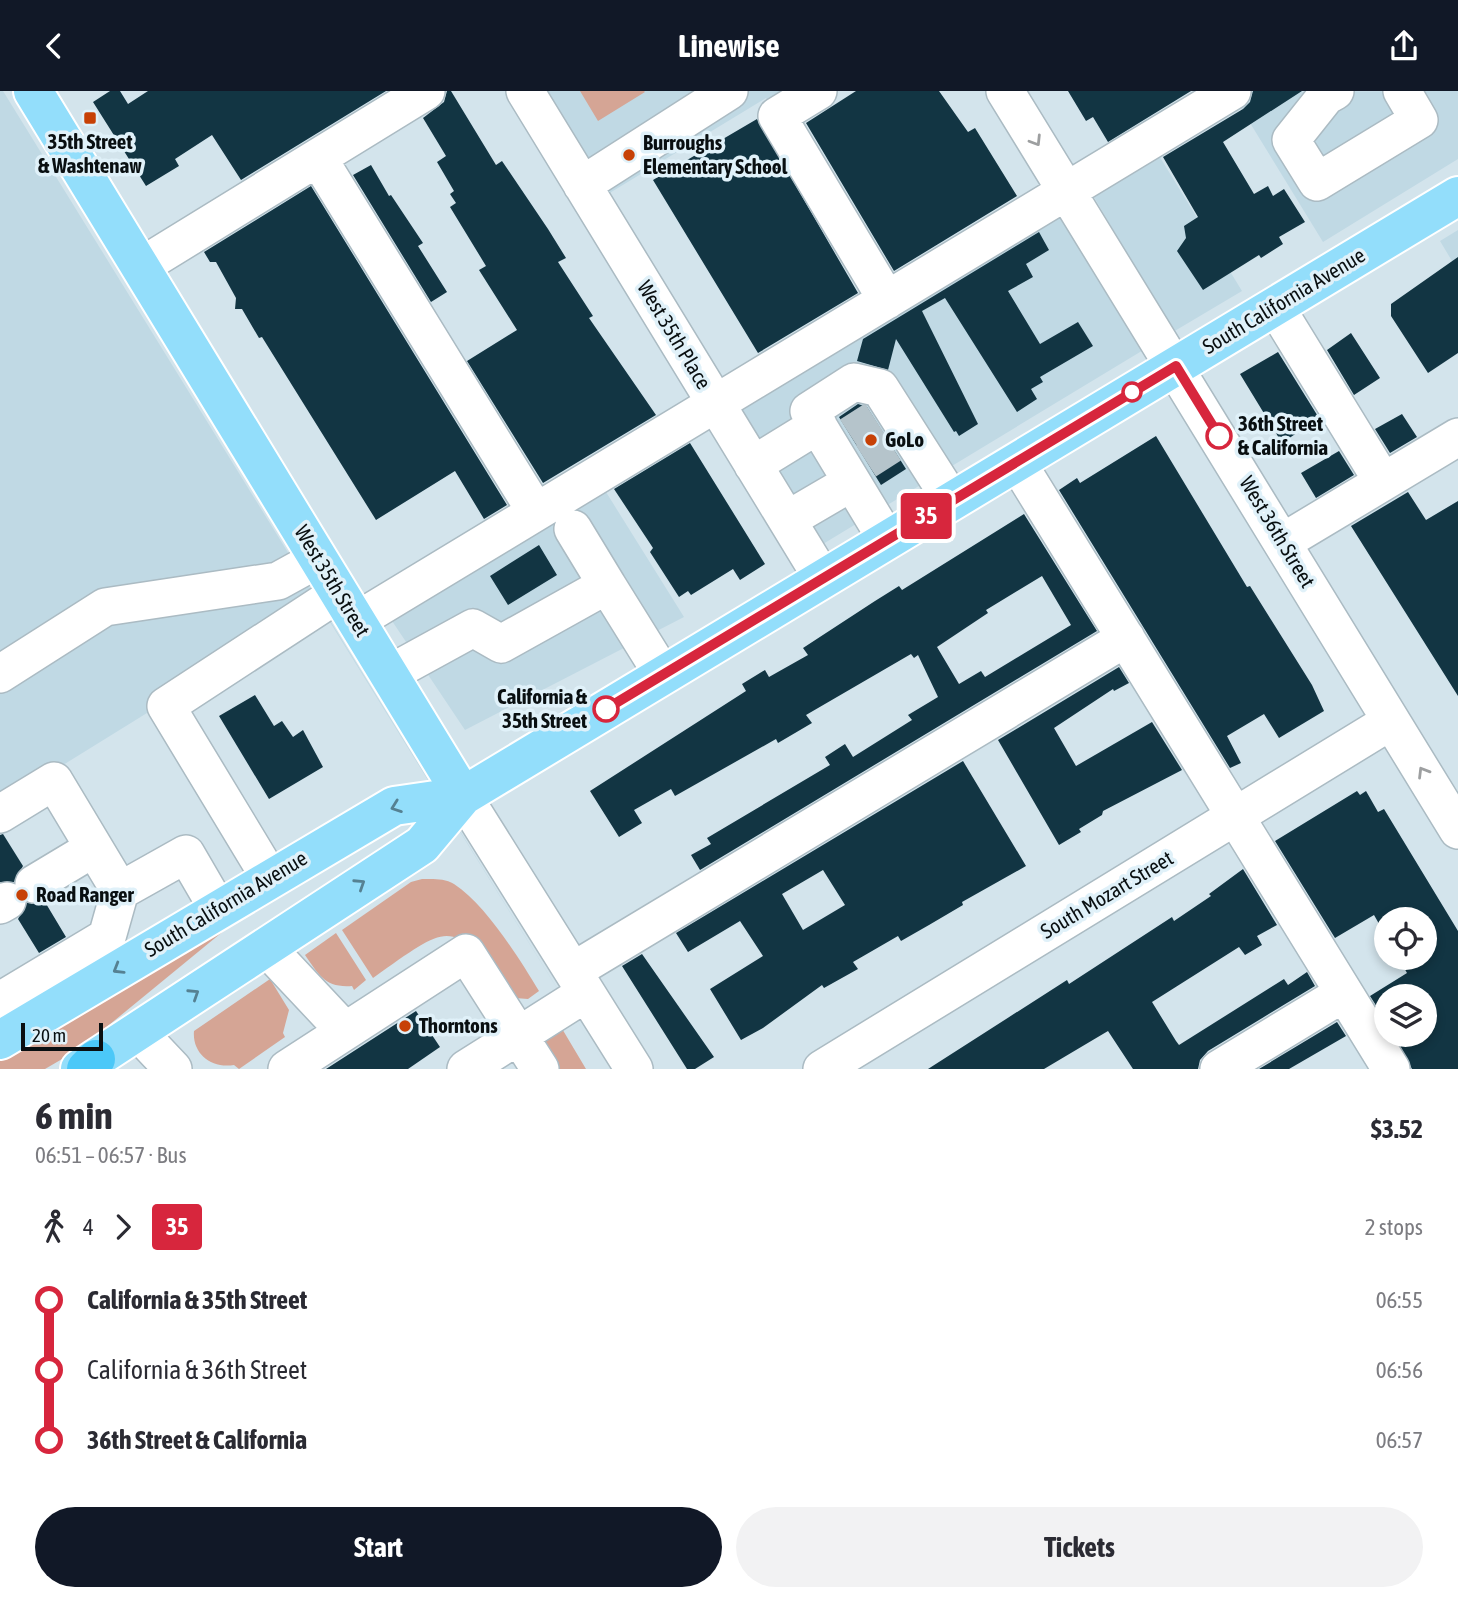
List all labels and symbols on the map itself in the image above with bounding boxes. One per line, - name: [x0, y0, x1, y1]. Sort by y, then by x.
- marker: 35th Street & Washtenaw: [82, 110, 98, 126]
- place label: 35th Street & Washtenaw: [38, 129, 142, 177]
- place label: Burroughs Elementary School: [643, 130, 788, 178]
- one-way arrow: [1028, 133, 1041, 146]
- marker: Burroughs Elementary School: [621, 147, 637, 163]
- street label: South California Avenue: [1198, 242, 1369, 358]
- street label: West 35th Place: [633, 276, 717, 393]
- unlabelled marker: [1122, 382, 1142, 402]
- place label: 36th Street & California: [1238, 411, 1328, 459]
- marker: 36th Street & California: [1206, 423, 1232, 449]
- place label: GoLo: [885, 427, 924, 451]
- marker: GoLo: [863, 432, 879, 448]
- street label: West 36th Street: [1235, 472, 1320, 591]
- line badge: 35: [894, 493, 958, 539]
- street label: West 35th Street: [290, 521, 375, 640]
- place label: California & 35th Street: [497, 684, 588, 732]
- marker: California & 35th Street: [593, 696, 619, 722]
- one-way arrow: [1418, 766, 1431, 779]
- one-way arrow: [391, 799, 403, 813]
- street label: South California Avenue: [140, 845, 311, 961]
- street label: South Mozart Street: [1036, 845, 1177, 943]
- one-way arrow: [353, 880, 366, 893]
- place label: Road Ranger: [36, 882, 135, 906]
- marker: Road Ranger: [14, 887, 30, 903]
- one-way arrow: [112, 961, 125, 974]
- one-way arrow: [187, 990, 200, 1003]
- place label: Thorntons: [419, 1013, 498, 1037]
- marker: Thorntons: [397, 1018, 413, 1034]
- scale bar: [21, 1020, 103, 1052]

